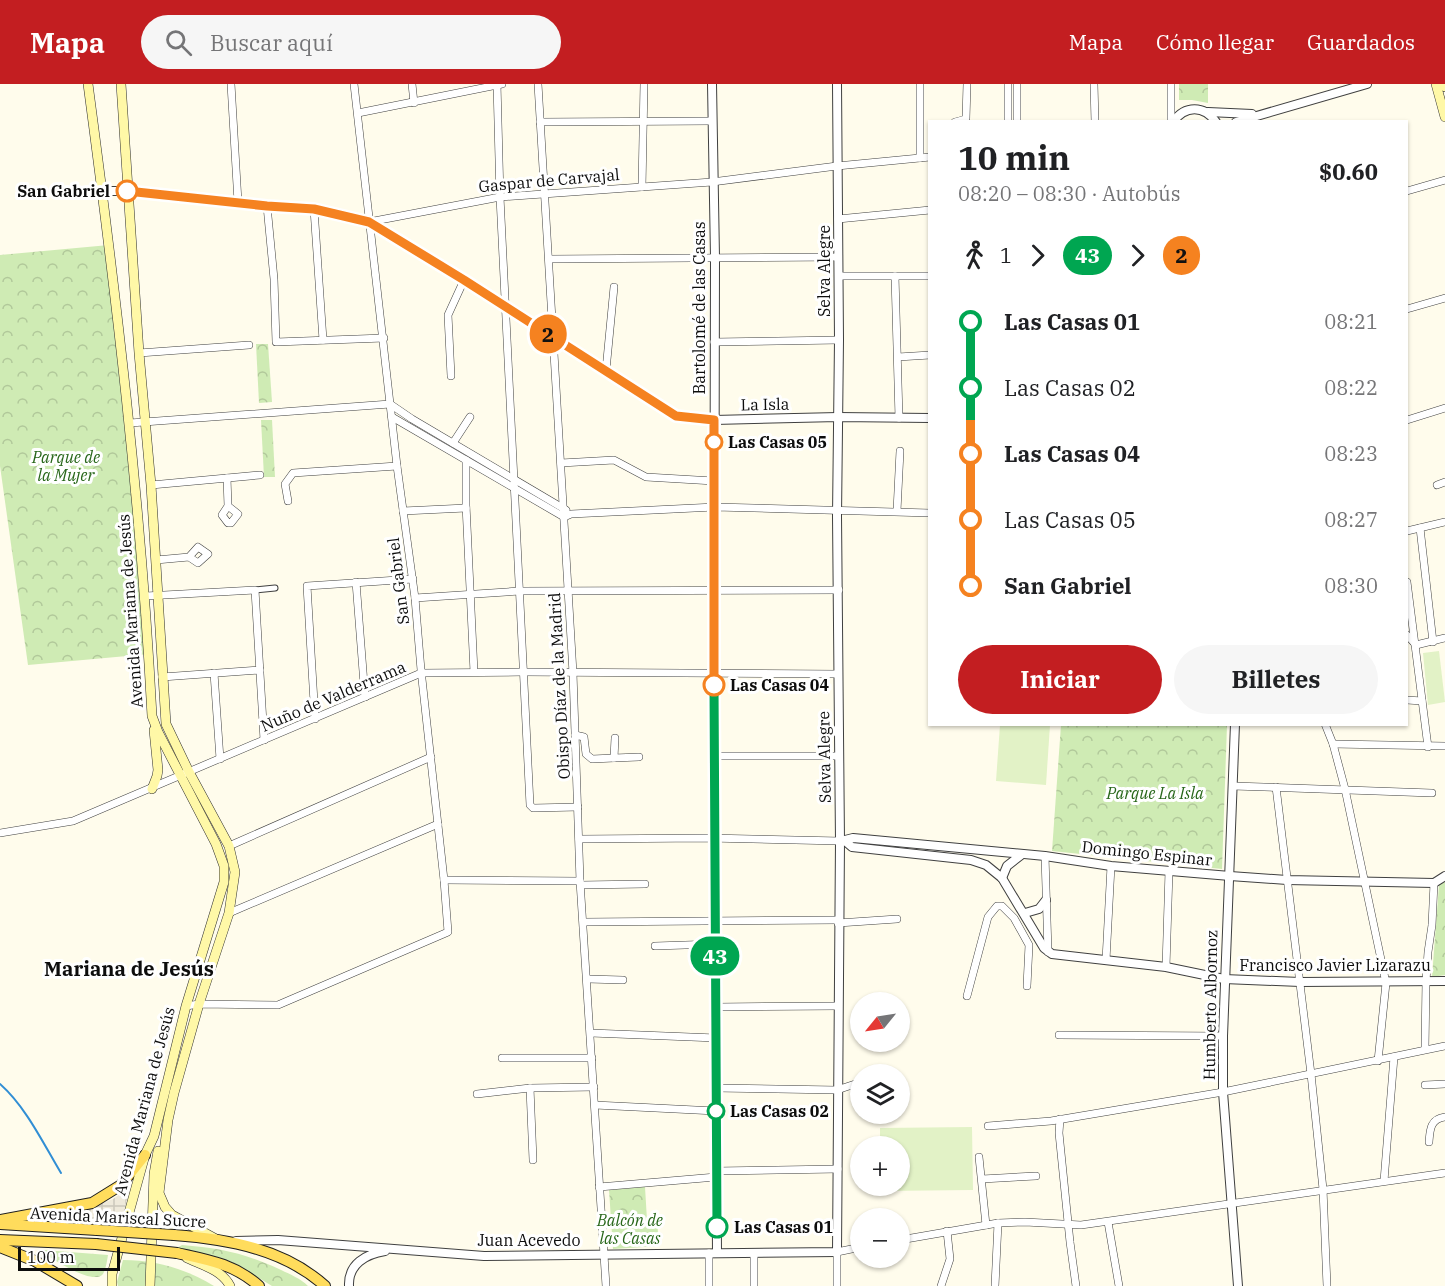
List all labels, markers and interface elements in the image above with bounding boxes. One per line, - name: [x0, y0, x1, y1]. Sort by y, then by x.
- search box: [141, 15, 561, 69]
- text: Mapa: [30, 24, 105, 61]
- icon: search: [162, 26, 195, 59]
- text: Buscar aquí: [210, 28, 333, 57]
- text: Mapa: [1069, 28, 1123, 56]
- text: Cómo llegar: [1156, 28, 1274, 56]
- text: Guardados: [1307, 28, 1415, 56]
- text: 10 min: [958, 136, 1070, 179]
- text: $0.60: [1319, 157, 1378, 186]
- street label: Gaspar de Carvajal: [478, 164, 621, 196]
- marker: San Gabriel: [116, 180, 138, 202]
- text: 08:20 – 08:30 · Autobús: [958, 180, 1180, 207]
- place label: San Gabriel: [17, 181, 110, 201]
- street label: Bartolomé de las Casas: [689, 221, 709, 395]
- street label: Selva Alegre: [814, 225, 834, 317]
- icon: walk: [958, 239, 991, 272]
- icon: forward: [1021, 239, 1054, 272]
- icon: forward: [1121, 239, 1154, 272]
- text: 43: [1075, 241, 1100, 269]
- text: 2: [1175, 241, 1188, 269]
- text: 1: [1000, 242, 1012, 269]
- text: Las Casas 01: [1004, 307, 1140, 336]
- text: 08:21: [1324, 308, 1378, 335]
- line badge: 2: [528, 314, 568, 354]
- text: 2: [542, 320, 554, 348]
- text: Las Casas 02: [1004, 373, 1136, 402]
- text: 08:22: [1324, 374, 1378, 401]
- street label: La Isla: [740, 394, 790, 414]
- place label: Las Casas 05: [728, 432, 827, 452]
- marker: Las Casas 05: [705, 433, 723, 451]
- text: Las Casas 04: [1004, 439, 1140, 468]
- text: 08:23: [1324, 440, 1378, 467]
- park label: Parque de la Mujer: [31, 447, 100, 485]
- text: Las Casas 05: [1004, 505, 1136, 534]
- text: 08:27: [1324, 506, 1378, 533]
- street label: Avenida Mariana de Jesús: [113, 513, 147, 709]
- street label: San Gabriel: [383, 536, 413, 626]
- text: San Gabriel: [1004, 571, 1132, 600]
- text: 08:30: [1324, 572, 1378, 599]
- street label: Obispo Díaz de la Madrid: [544, 592, 574, 780]
- button: Iniciar: [958, 645, 1162, 714]
- button: Billetes: [1174, 645, 1378, 714]
- street label: Nuño de Valderrama: [257, 656, 409, 736]
- marker: Las Casas 04: [703, 674, 725, 696]
- place label: Las Casas 04: [730, 675, 829, 695]
- street label: Selva Alegre: [813, 711, 835, 803]
- park label: Parque La Isla: [1105, 783, 1204, 803]
- street label: Domingo Espinar: [1081, 836, 1213, 870]
- street label: Humberto Albornoz: [1199, 930, 1221, 1080]
- line badge: 43: [688, 936, 742, 976]
- text: 43: [702, 942, 728, 970]
- district label: Mariana de Jesús: [44, 955, 214, 982]
- street label: Francisco Javier Lizarazu: [1239, 955, 1431, 975]
- north arrow: [850, 992, 910, 1052]
- map controls: [850, 992, 910, 1268]
- street label: Avenida Mariana de Jesús: [109, 1004, 179, 1198]
- button: layers: [850, 1064, 910, 1124]
- place label: Las Casas 02: [730, 1101, 829, 1121]
- marker: Las Casas 02: [707, 1102, 725, 1120]
- button: +: [850, 1136, 910, 1196]
- street label: Avenida Mariscal Sucre: [29, 1202, 207, 1232]
- button: −: [850, 1208, 910, 1268]
- park label: Balcón de las Casas: [596, 1210, 663, 1248]
- marker: Las Casas 01: [706, 1216, 728, 1238]
- place label: Las Casas 01: [734, 1217, 833, 1237]
- street label: Juan Acevedo: [477, 1230, 581, 1250]
- scale bar: [18, 1244, 120, 1272]
- text: 100 m: [27, 1247, 75, 1267]

